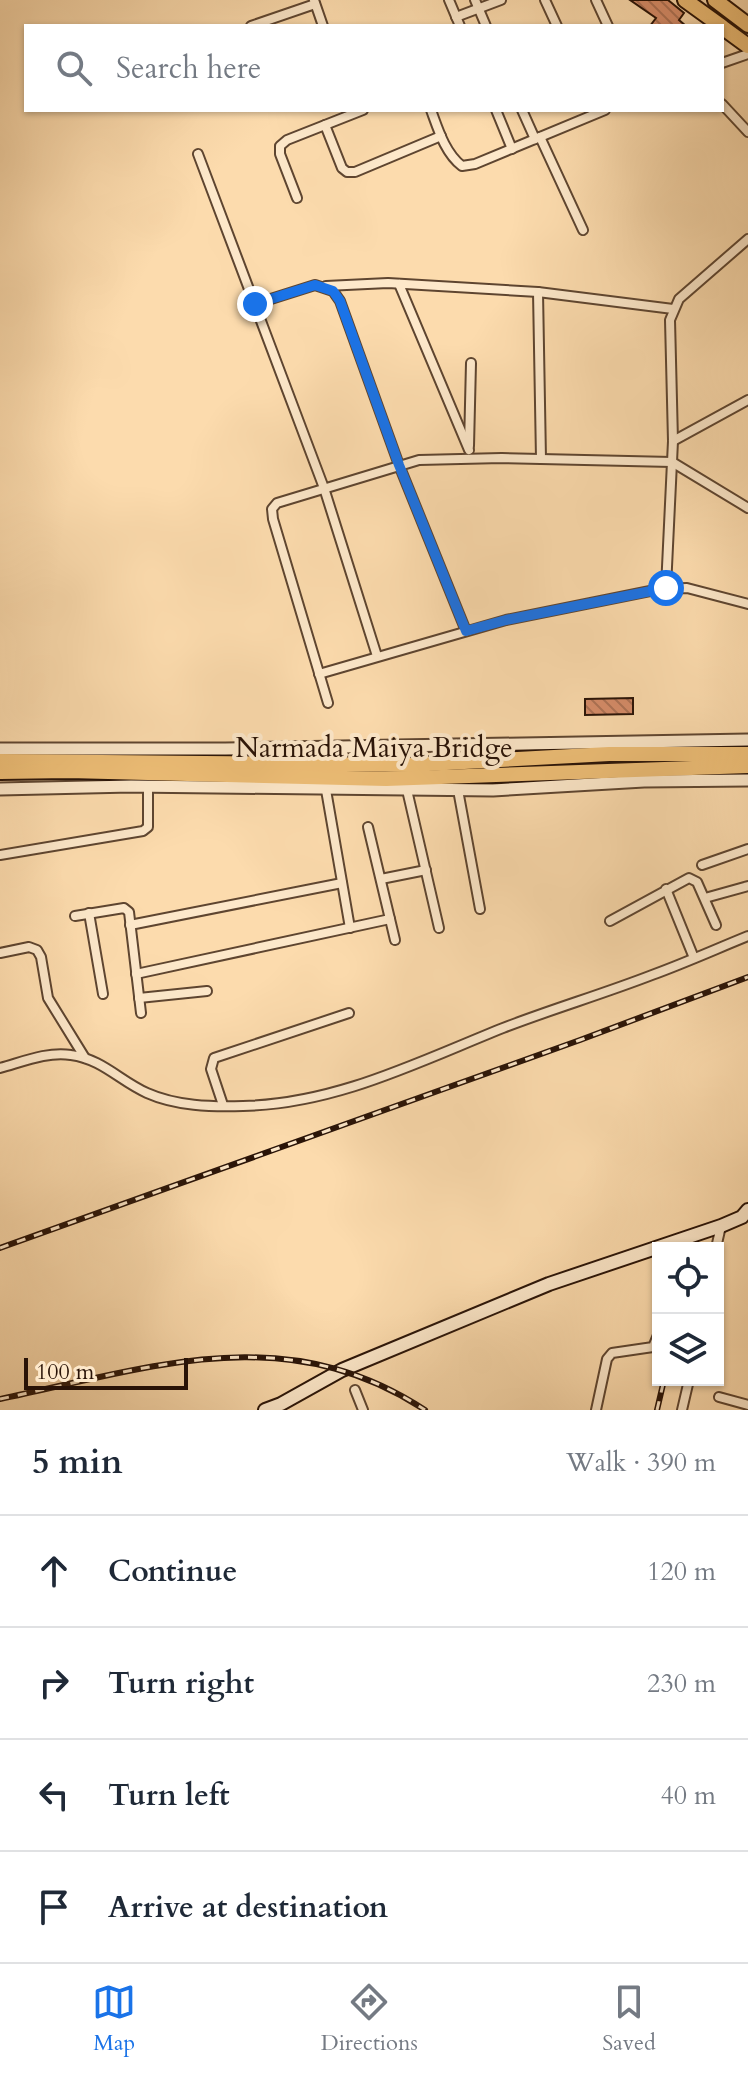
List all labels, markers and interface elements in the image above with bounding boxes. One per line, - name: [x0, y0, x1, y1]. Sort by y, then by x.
- search box: [24, 24, 724, 112]
- icon: search: [52, 46, 96, 90]
- text: Search here: [116, 48, 261, 89]
- route end: [237, 286, 273, 322]
- route start: [648, 570, 684, 606]
- street label: Narmada Maiya Bridge: [235, 729, 513, 767]
- map controls: [652, 1242, 724, 1386]
- button: locate: [652, 1242, 724, 1314]
- button: layers: [652, 1314, 724, 1386]
- scale bar: [24, 1354, 188, 1390]
- text: 100 m: [36, 1357, 94, 1387]
- text: 5 min: [32, 1439, 123, 1485]
- text: Walk · 390 m: [566, 1445, 716, 1480]
- icon: ahead: [32, 1549, 76, 1593]
- text: Continue: [108, 1551, 237, 1592]
- text: 120 m: [647, 1554, 716, 1589]
- icon: right: [32, 1661, 76, 1705]
- text: Turn right: [108, 1663, 254, 1704]
- text: 230 m: [647, 1666, 716, 1701]
- icon: left: [32, 1773, 76, 1817]
- text: Turn left: [108, 1775, 230, 1816]
- text: 40 m: [660, 1778, 716, 1813]
- icon: arrive: [32, 1885, 76, 1929]
- text: Arrive at destination: [108, 1887, 388, 1928]
- tab: Map: [92, 1980, 136, 2058]
- tab: Directions: [321, 1980, 418, 2058]
- tab: Saved: [602, 1980, 656, 2058]

